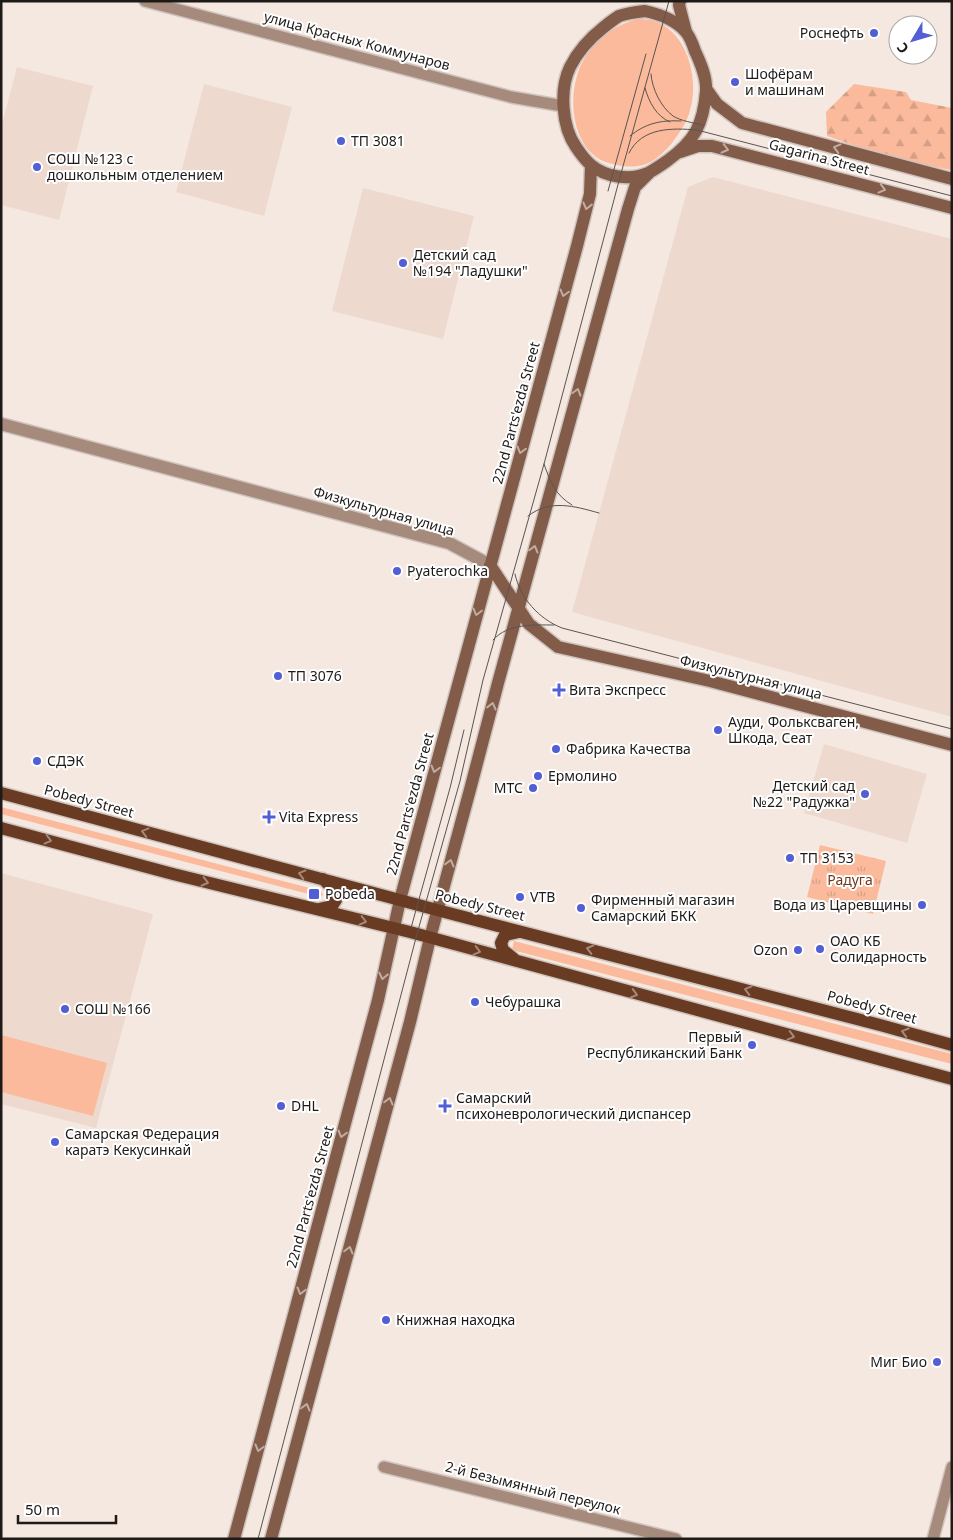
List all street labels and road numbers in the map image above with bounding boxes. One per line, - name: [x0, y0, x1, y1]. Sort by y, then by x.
- street label: улица Красных Коммунаров: [262, 7, 452, 75]
- street label: Gagarina Street: [767, 134, 871, 179]
- street label: 22nd Parts'ezda Street: [487, 340, 544, 486]
- street label: Физкультурная улица: [311, 481, 457, 540]
- street label: Физкультурная улица: [678, 650, 824, 703]
- street label: 22nd Parts'ezda Street: [381, 731, 438, 877]
- street label: Pobedy Street: [42, 779, 136, 822]
- street label: Pobedy Street: [433, 884, 527, 925]
- street label: Pobedy Street: [825, 985, 919, 1028]
- street label: 22nd Parts'ezda Street: [281, 1124, 338, 1270]
- street label: 2-й Безымянный переулок: [443, 1457, 623, 1519]

